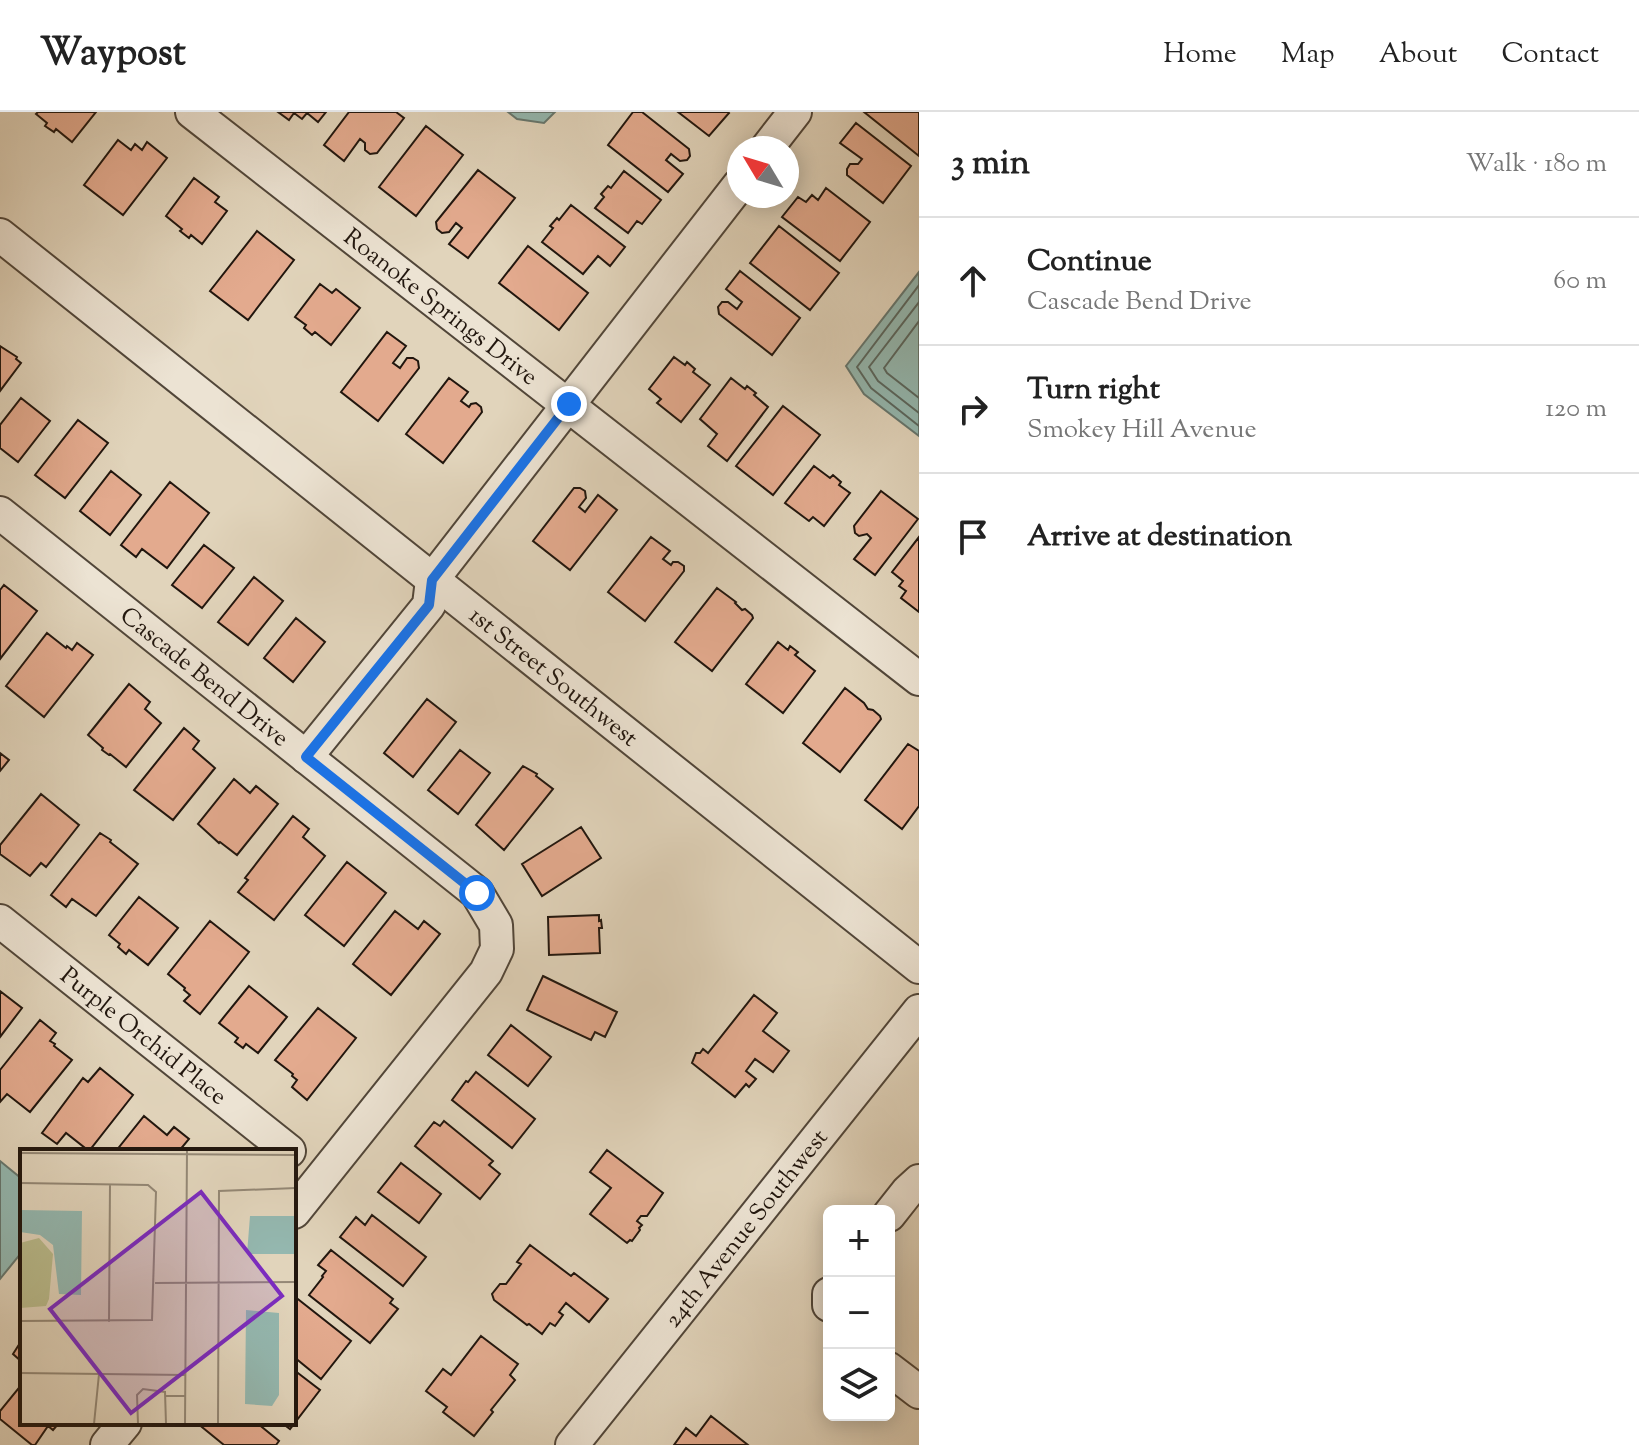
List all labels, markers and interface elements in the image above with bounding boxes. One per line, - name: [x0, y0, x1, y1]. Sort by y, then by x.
- text: Waypost: [40, 28, 186, 82]
- text: Home: [1163, 35, 1237, 75]
- text: Map: [1281, 35, 1335, 75]
- text: About: [1379, 35, 1457, 75]
- text: Contact: [1501, 35, 1599, 75]
- north arrow: [727, 136, 799, 208]
- text: 3 min: [951, 140, 1030, 189]
- text: Walk · 180 m: [1466, 146, 1607, 183]
- street label: Roanoke Springs Drive: [336, 221, 544, 395]
- text: Continue: [1027, 241, 1152, 284]
- icon: ahead: [951, 259, 995, 303]
- text: 60 m: [1553, 263, 1607, 300]
- text: Cascade Bend Drive: [1027, 284, 1252, 321]
- text: Turn right: [1027, 369, 1160, 412]
- route end: [551, 386, 587, 422]
- icon: right: [951, 387, 995, 431]
- text: 120 m: [1545, 391, 1607, 428]
- text: Smokey Hill Avenue: [1027, 412, 1257, 449]
- icon: arrive: [951, 515, 995, 559]
- text: Arrive at destination: [1027, 516, 1292, 559]
- street label: Cascade Bend Drive: [112, 600, 295, 756]
- street label: 1st Street Southwest: [461, 600, 644, 756]
- route start: [459, 875, 495, 911]
- street label: Purple Orchid Place: [52, 960, 233, 1114]
- street label: 24th Avenue Southwest: [657, 1123, 837, 1336]
- inset map: [20, 1149, 296, 1425]
- map controls: [823, 1205, 895, 1421]
- button: +: [823, 1205, 895, 1277]
- button: −: [823, 1277, 895, 1349]
- button: layers: [823, 1349, 895, 1421]

